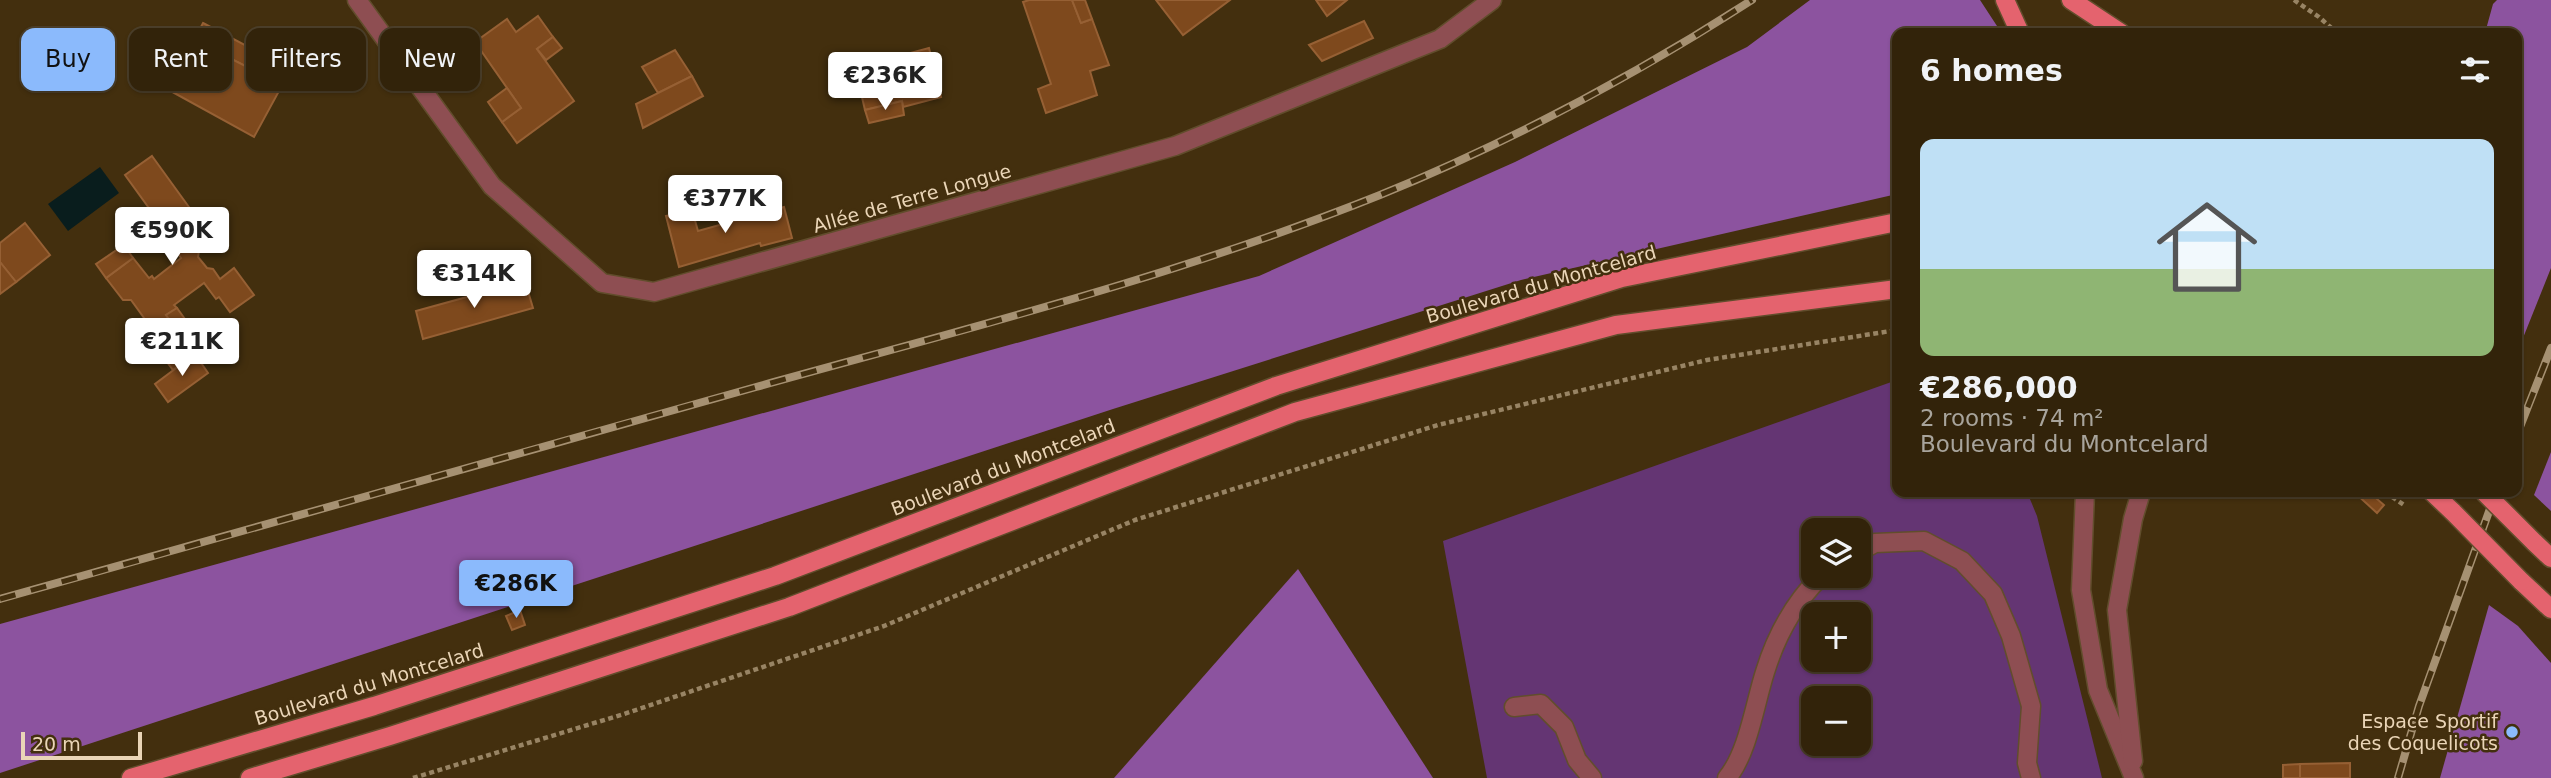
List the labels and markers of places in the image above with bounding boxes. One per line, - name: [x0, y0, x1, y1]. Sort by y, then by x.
- pin: €236K: [836, 52, 934, 112]
- pin: €377K: [676, 176, 774, 235]
- pin: €590K: [123, 208, 221, 267]
- pin: €314K: [425, 250, 523, 310]
- pin: €211K: [133, 318, 231, 378]
- pin: €286K: [467, 560, 565, 620]
- place label: Espace Sportif des Coquelicots: [2348, 710, 2499, 754]
- marker: Espace Sportif des Coquelicots: [2504, 724, 2520, 740]

